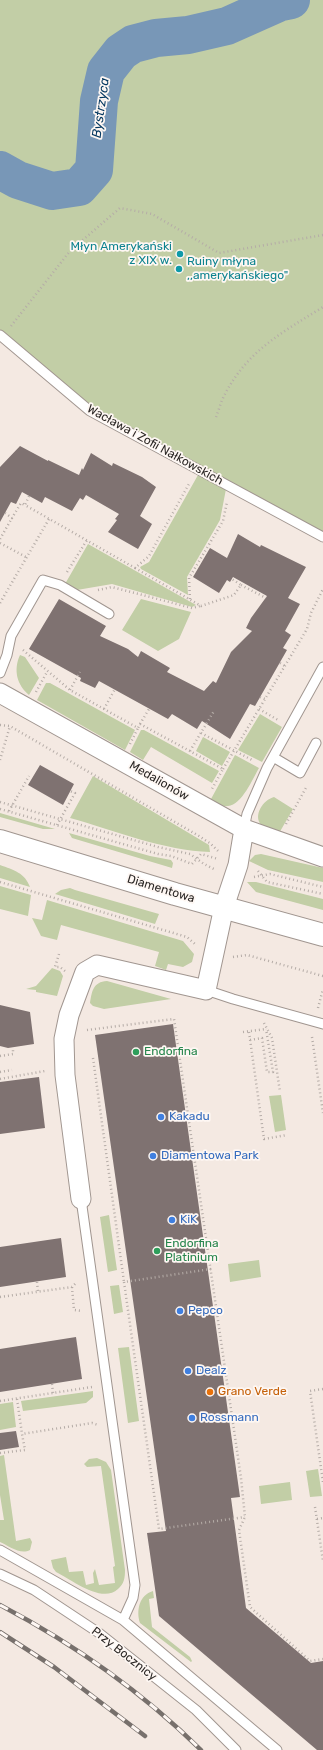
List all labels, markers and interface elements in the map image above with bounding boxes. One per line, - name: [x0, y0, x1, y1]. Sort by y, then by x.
- water label: Bystrzyca: [89, 77, 113, 139]
- place label: Młyn Amerykański z XIX w.: [71, 240, 172, 268]
- marker: Młyn Amerykański z XIX w.: [175, 249, 185, 259]
- place label: Ruiny młyna ,,amerykańskiego": [187, 255, 288, 283]
- marker: Ruiny młyna ,,amerykańskiego": [174, 264, 184, 274]
- street label: Wacława i Zofii Nałkowskich: [85, 402, 225, 488]
- street label: Medalionów: [127, 758, 191, 804]
- street label: Diamentowa: [125, 872, 197, 906]
- place label: Endorfina: [144, 1045, 198, 1059]
- marker: Endorfina: [131, 1047, 141, 1057]
- place label: Kakadu: [169, 1110, 210, 1124]
- marker: Kakadu: [156, 1112, 166, 1122]
- place label: Diamentowa Park: [161, 1149, 259, 1163]
- marker: Diamentowa Park: [148, 1151, 158, 1161]
- place label: KiK: [180, 1213, 197, 1227]
- marker: KiK: [167, 1215, 177, 1225]
- place label: Endorfina Platinium: [165, 1237, 219, 1265]
- marker: Endorfina Platinium: [152, 1246, 162, 1256]
- place label: Pepco: [188, 1304, 223, 1318]
- marker: Pepco: [175, 1306, 185, 1316]
- place label: Dealz: [196, 1364, 227, 1378]
- marker: Dealz: [183, 1366, 193, 1376]
- place label: Grano Verde: [218, 1385, 287, 1399]
- marker: Grano Verde: [205, 1387, 215, 1397]
- place label: Rossmann: [200, 1411, 259, 1425]
- marker: Rossmann: [187, 1413, 197, 1423]
- street label: Przy Bocznicy: [89, 1624, 159, 1684]

